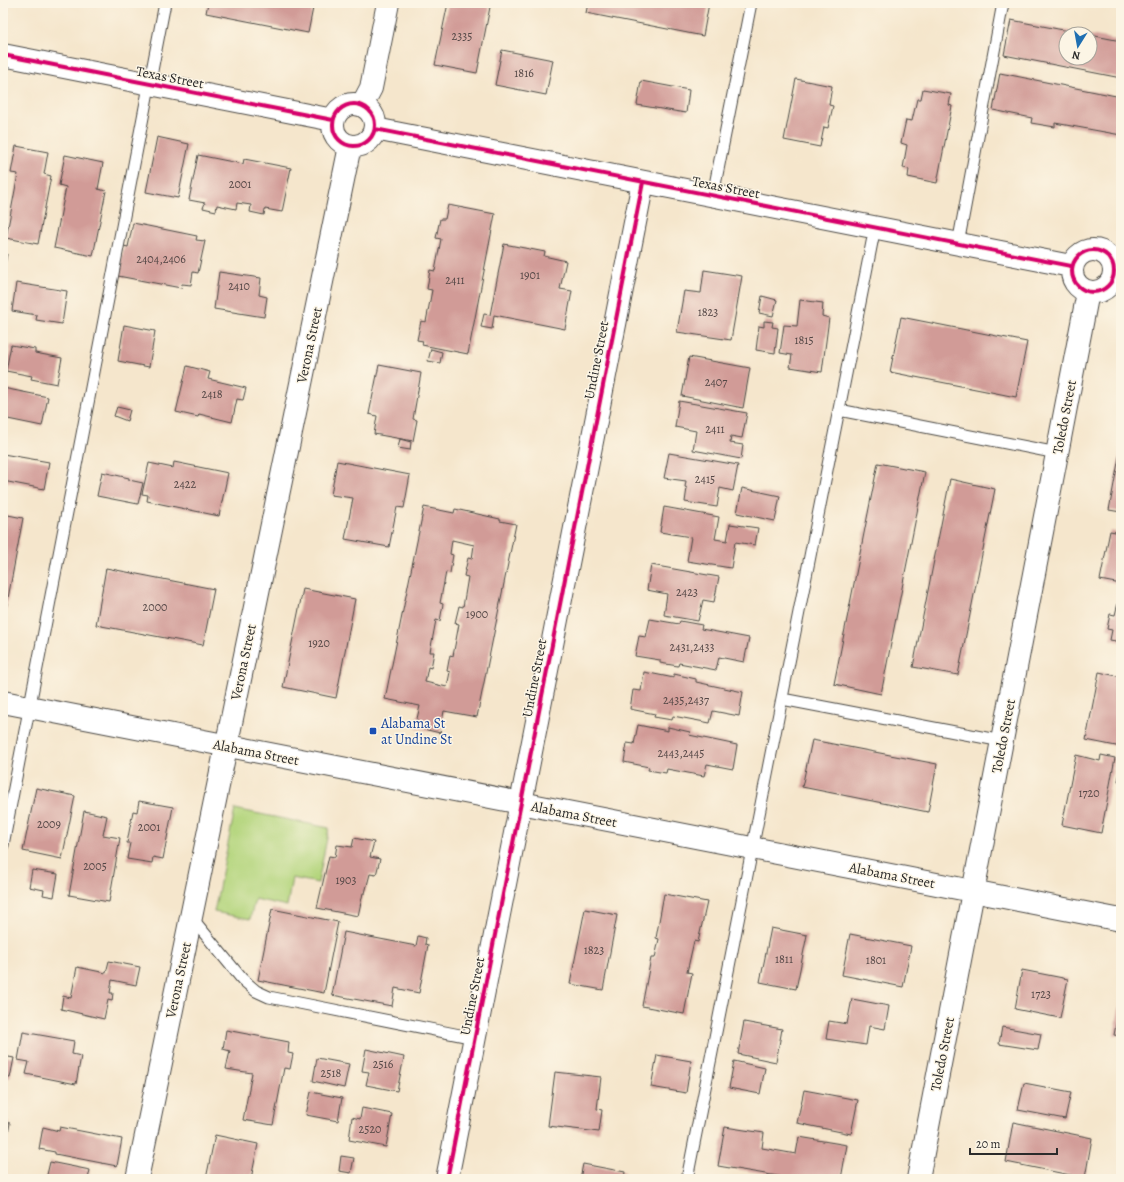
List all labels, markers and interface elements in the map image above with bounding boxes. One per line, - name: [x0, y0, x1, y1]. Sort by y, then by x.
- north arrow: [1058, 26, 1098, 66]
- house number: 2335: [452, 28, 472, 44]
- text: N: [1071, 47, 1082, 63]
- street label: Texas Street: [134, 62, 206, 93]
- house number: 1816: [514, 65, 534, 81]
- street label: Texas Street: [690, 172, 762, 203]
- house number: 2001: [229, 176, 251, 192]
- house number: 2404,2406: [136, 251, 186, 267]
- house number: 1901: [520, 267, 540, 283]
- house number: 2411: [445, 272, 465, 288]
- house number: 2410: [228, 278, 250, 294]
- house number: 1823: [698, 304, 718, 320]
- street label: Verona Street: [292, 305, 327, 386]
- street label: Undine Street: [580, 319, 613, 401]
- house number: 1815: [794, 332, 814, 348]
- house number: 2407: [705, 374, 728, 390]
- street label: Toledo Street: [1048, 378, 1081, 456]
- house number: 2418: [201, 386, 223, 402]
- house number: 2411: [705, 421, 725, 437]
- house number: 2415: [695, 471, 715, 487]
- house number: 2422: [174, 476, 197, 492]
- house number: 2423: [676, 584, 698, 600]
- house number: 2000: [143, 599, 167, 615]
- house number: 1900: [466, 606, 488, 622]
- street label: Verona Street: [226, 622, 261, 703]
- house number: 1920: [308, 635, 330, 651]
- street label: Undine Street: [518, 637, 551, 719]
- house number: 2431,2433: [670, 639, 714, 655]
- house number: 2435,2437: [663, 692, 710, 708]
- street label: Toledo Street: [987, 697, 1020, 775]
- place label: Alabama St at Undine St: [380, 714, 452, 749]
- marker: Alabama St at Undine St: [368, 726, 378, 736]
- street label: Alabama Street: [210, 735, 301, 770]
- house number: 2443,2445: [658, 745, 704, 761]
- house number: 1720: [1078, 785, 1100, 801]
- street label: Alabama Street: [528, 797, 619, 832]
- house number: 2009: [37, 816, 61, 832]
- house number: 2001: [138, 819, 160, 835]
- house number: 2005: [83, 858, 107, 874]
- street label: Alabama Street: [846, 858, 937, 893]
- house number: 1903: [336, 872, 356, 888]
- street label: Verona Street: [161, 940, 196, 1021]
- house number: 1823: [584, 942, 604, 958]
- house number: 1811: [775, 951, 793, 967]
- house number: 1801: [866, 952, 886, 968]
- street label: Undine Street: [456, 955, 489, 1037]
- house number: 1723: [1031, 986, 1051, 1002]
- street label: Toledo Street: [926, 1015, 959, 1093]
- house number: 2516: [373, 1056, 394, 1072]
- house number: 2518: [321, 1065, 342, 1081]
- house number: 2520: [359, 1121, 381, 1137]
- scale bar: [970, 1130, 1057, 1156]
- text: 20 m: [976, 1136, 1000, 1152]

